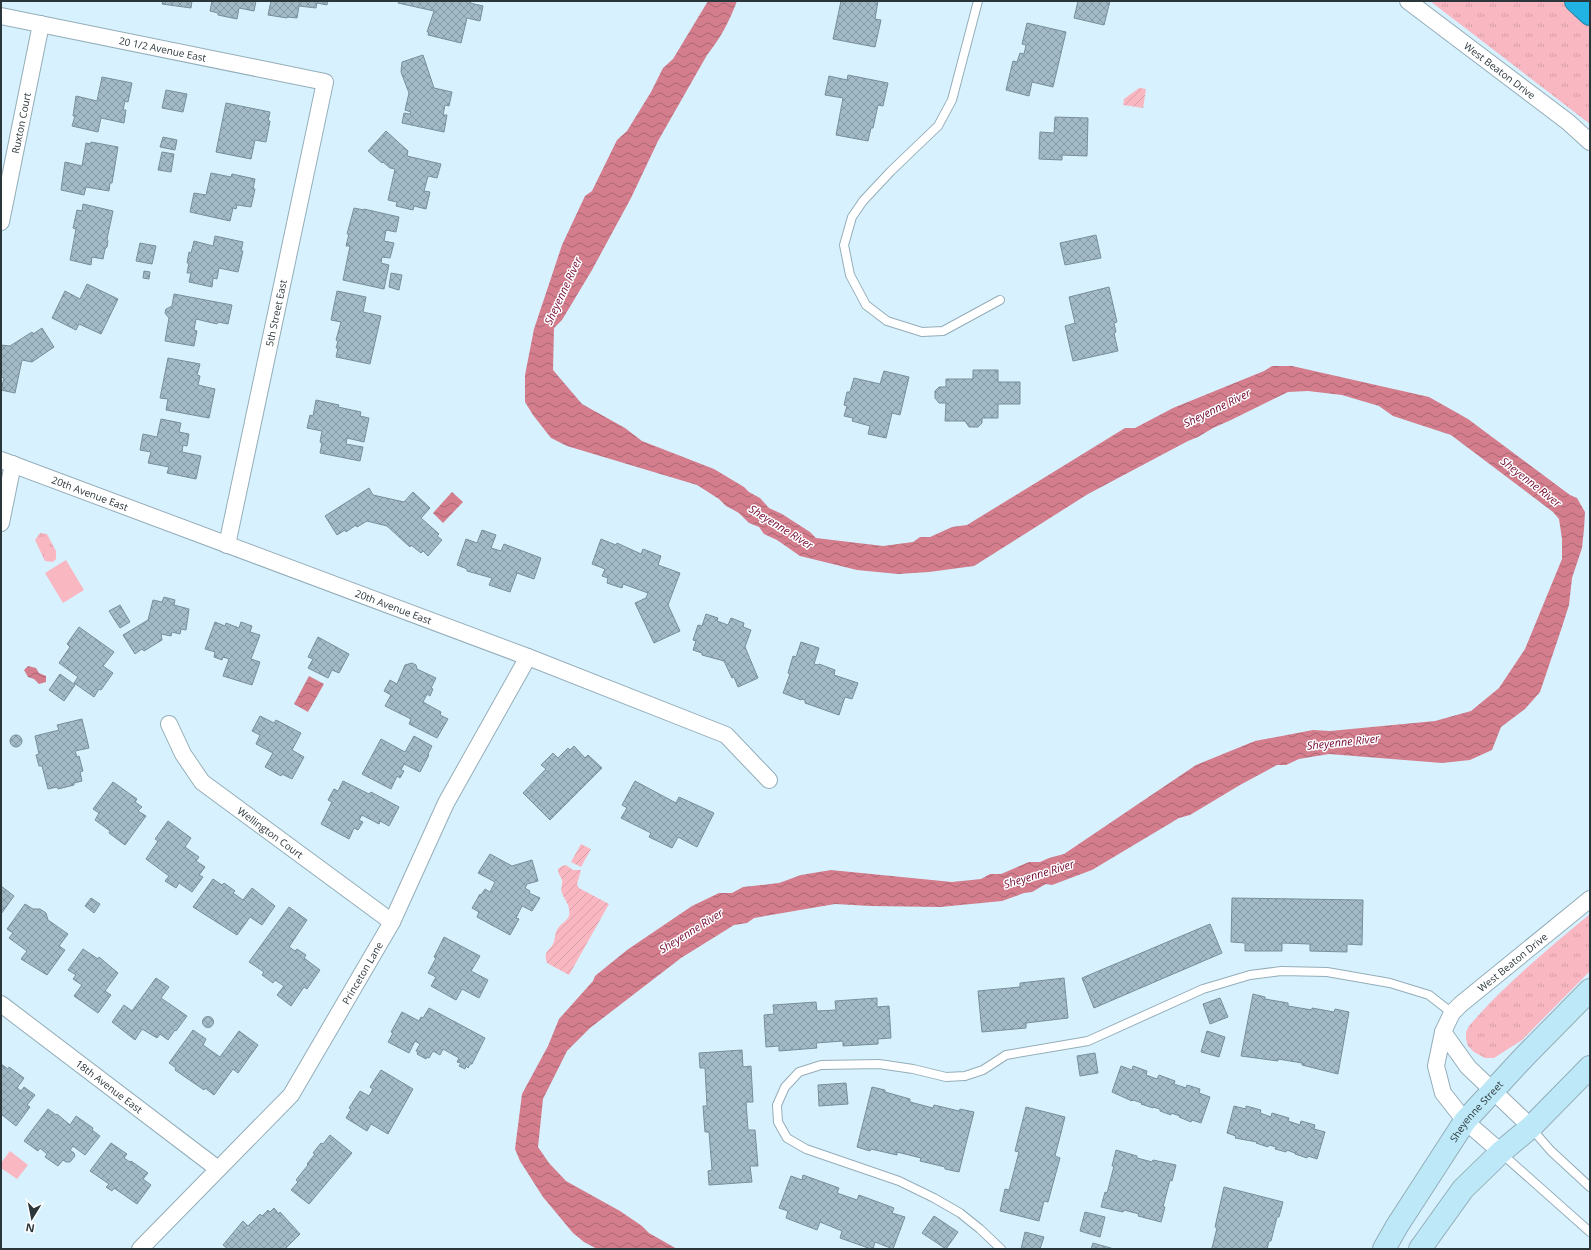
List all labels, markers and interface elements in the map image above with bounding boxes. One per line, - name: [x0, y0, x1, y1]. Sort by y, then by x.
- street label: 20 1/2 Avenue East: [118, 33, 208, 65]
- street label: West Beaton Drive: [1461, 39, 1539, 102]
- street label: Ruxton Court: [8, 91, 34, 155]
- water label: Sheyenne River: [540, 254, 585, 327]
- street label: 5th Street East: [262, 278, 290, 348]
- water label: Sheyenne River: [1181, 385, 1253, 430]
- water label: Sheyenne River: [1498, 453, 1565, 510]
- street label: 20th Avenue East: [50, 473, 131, 514]
- water label: Sheyenne River: [746, 501, 817, 553]
- street label: 20th Avenue East: [353, 586, 434, 628]
- water label: Sheyenne River: [1306, 730, 1381, 753]
- street label: Wellington Court: [235, 804, 307, 862]
- water label: Sheyenne River: [1002, 856, 1077, 891]
- water label: Sheyenne River: [656, 905, 726, 956]
- street label: West Beaton Drive: [1474, 929, 1551, 995]
- street label: Princeton Lane: [339, 939, 386, 1007]
- street label: 18th Avenue East: [73, 1056, 146, 1117]
- street label: Sheyenne Street: [1446, 1077, 1506, 1145]
- north arrow: [12, 1198, 52, 1238]
- text: N: [24, 1220, 36, 1237]

